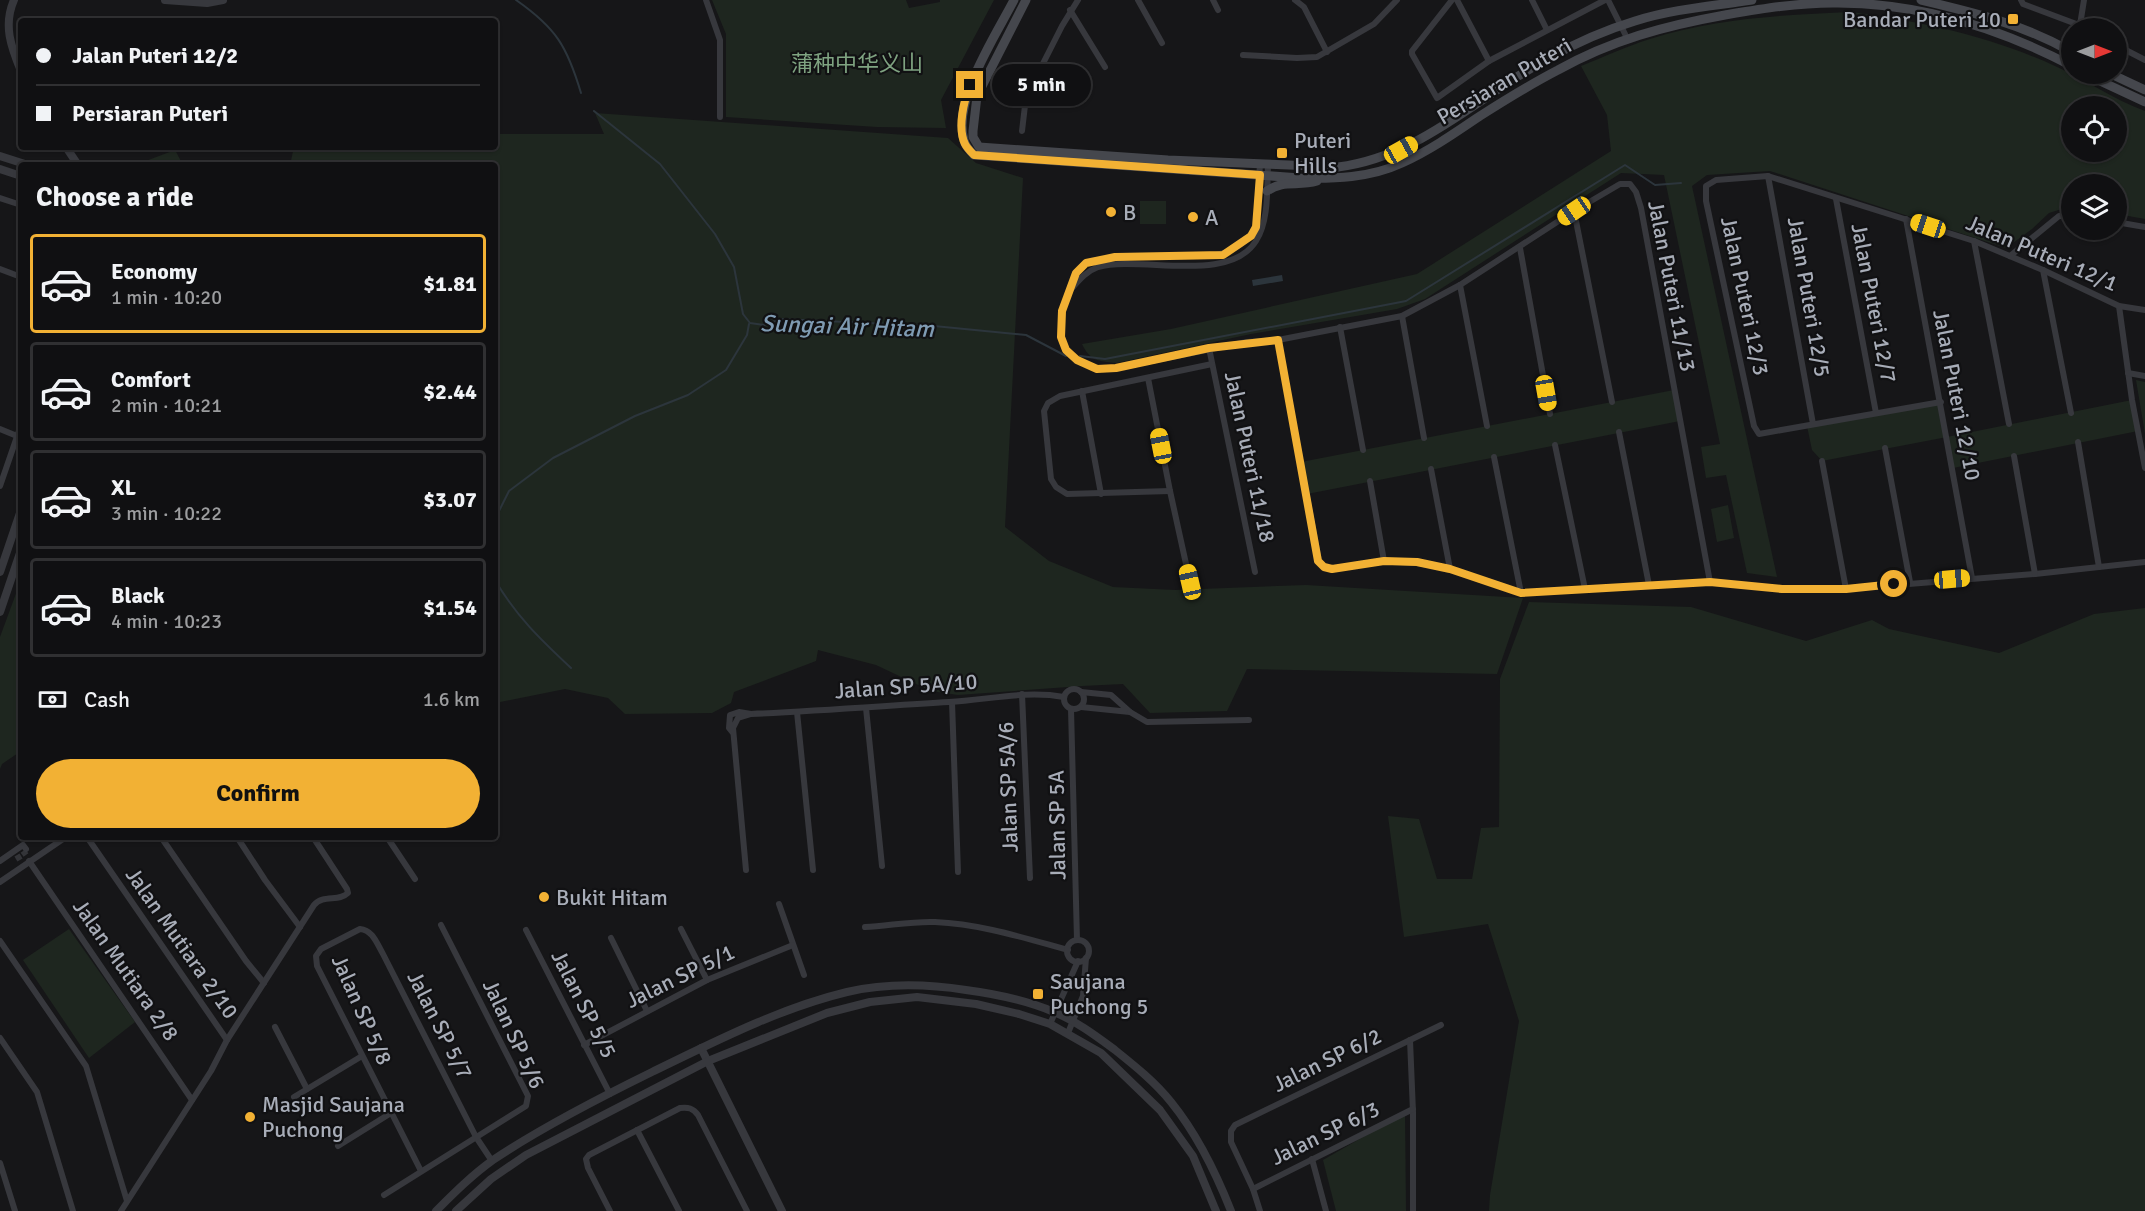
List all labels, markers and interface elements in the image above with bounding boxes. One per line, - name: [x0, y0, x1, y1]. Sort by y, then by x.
- place label: Bandar Puteri 10: [1843, 6, 2001, 33]
- marker: Bandar Puteri 10: [2006, 12, 2020, 26]
- north arrow: [2061, 18, 2127, 84]
- map controls: [2061, 18, 2127, 240]
- street label: Persiaran Puteri: [1432, 32, 1576, 130]
- text: Jalan Puteri 12/2: [72, 42, 238, 69]
- park label: 蒲种中华义山: [791, 50, 923, 77]
- callout: 5 min: [991, 64, 1090, 106]
- route end: [956, 71, 983, 98]
- text: 5 min: [1017, 72, 1066, 97]
- button: locate: [2061, 96, 2127, 162]
- text: Persiaran Puteri: [72, 100, 228, 127]
- place label: Puteri Hills: [1294, 127, 1351, 179]
- car: [1381, 133, 1421, 167]
- marker: Puteri Hills: [1275, 146, 1289, 160]
- button: layers: [2061, 174, 2127, 240]
- text: Choose a ride: [36, 181, 194, 214]
- car: [1554, 193, 1594, 229]
- street label: Jalan Puteri 11/13: [1642, 198, 1702, 374]
- place label: B: [1123, 199, 1136, 226]
- place label: A: [1205, 204, 1219, 231]
- marker: B: [1104, 205, 1118, 219]
- street label: Jalan Puteri 12/1: [1962, 209, 2122, 297]
- marker: A: [1186, 210, 1200, 224]
- car: [1908, 212, 1948, 240]
- street label: Jalan Puteri 12/3: [1715, 214, 1775, 378]
- street label: Jalan Puteri 12/5: [1782, 215, 1836, 379]
- street label: Jalan Puteri 12/7: [1845, 221, 1903, 385]
- icon: car: [39, 257, 93, 311]
- text: Economy: [111, 258, 197, 285]
- text: $1.81: [423, 270, 477, 297]
- text: 1 min · 10:20: [111, 285, 222, 310]
- street label: Jalan Puteri 12/10: [1927, 307, 1987, 483]
- water label: Sungai Air Hitam: [760, 308, 935, 344]
- icon: car: [39, 365, 93, 419]
- text: Comfort: [111, 366, 191, 393]
- street label: Jalan Puteri 11/18: [1219, 369, 1281, 545]
- car: [1534, 374, 1558, 412]
- text: $2.44: [423, 378, 477, 405]
- text: 2 min · 10:21: [111, 393, 222, 418]
- car: [1149, 427, 1173, 465]
- icon: car: [39, 473, 93, 527]
- text: XL: [111, 474, 136, 501]
- text: $3.07: [423, 486, 477, 513]
- text: 3 min · 10:22: [111, 501, 222, 526]
- car: [1177, 562, 1203, 602]
- car: [1933, 568, 1971, 590]
- route start: [1880, 570, 1907, 597]
- icon: car: [39, 581, 93, 635]
- text: Black: [111, 582, 165, 609]
- text: $1.54: [423, 594, 477, 621]
- text: 4 min · 10:23: [111, 609, 222, 634]
- street label: Jalan SP 5A/10: [834, 668, 978, 704]
- icon: cash: [36, 683, 69, 716]
- text: Cash: [84, 686, 130, 713]
- text: 1.6 km: [423, 687, 480, 712]
- street label: Jalan SP 5A/6: [992, 721, 1024, 853]
- button: Confirm: [36, 759, 480, 828]
- street label: Jalan SP 5A: [1043, 769, 1071, 880]
- street label: Jalan Mutiara 2/10: [120, 862, 244, 1024]
- place label: Bukit Hitam: [556, 884, 668, 911]
- marker: Bukit Hitam: [537, 890, 551, 904]
- street label: Jalan Mutiara 2/8: [67, 894, 185, 1046]
- street label: Jalan SP 5/1: [621, 938, 739, 1014]
- street label: Jalan SP 5/5: [545, 946, 623, 1062]
- street label: Jalan SP 5/8: [326, 951, 398, 1069]
- street label: Jalan SP 5/7: [401, 967, 479, 1083]
- place label: Saujana Puchong 5: [1050, 968, 1148, 1020]
- street label: Jalan SP 5/6: [477, 975, 551, 1093]
- marker: Saujana Puchong 5: [1031, 987, 1045, 1001]
- street label: Jalan SP 6/2: [1268, 1022, 1386, 1098]
- place label: Masjid Saujana Puchong: [262, 1091, 405, 1143]
- street label: Jalan SP 6/3: [1266, 1095, 1384, 1171]
- marker: Masjid Saujana Puchong: [243, 1110, 257, 1124]

